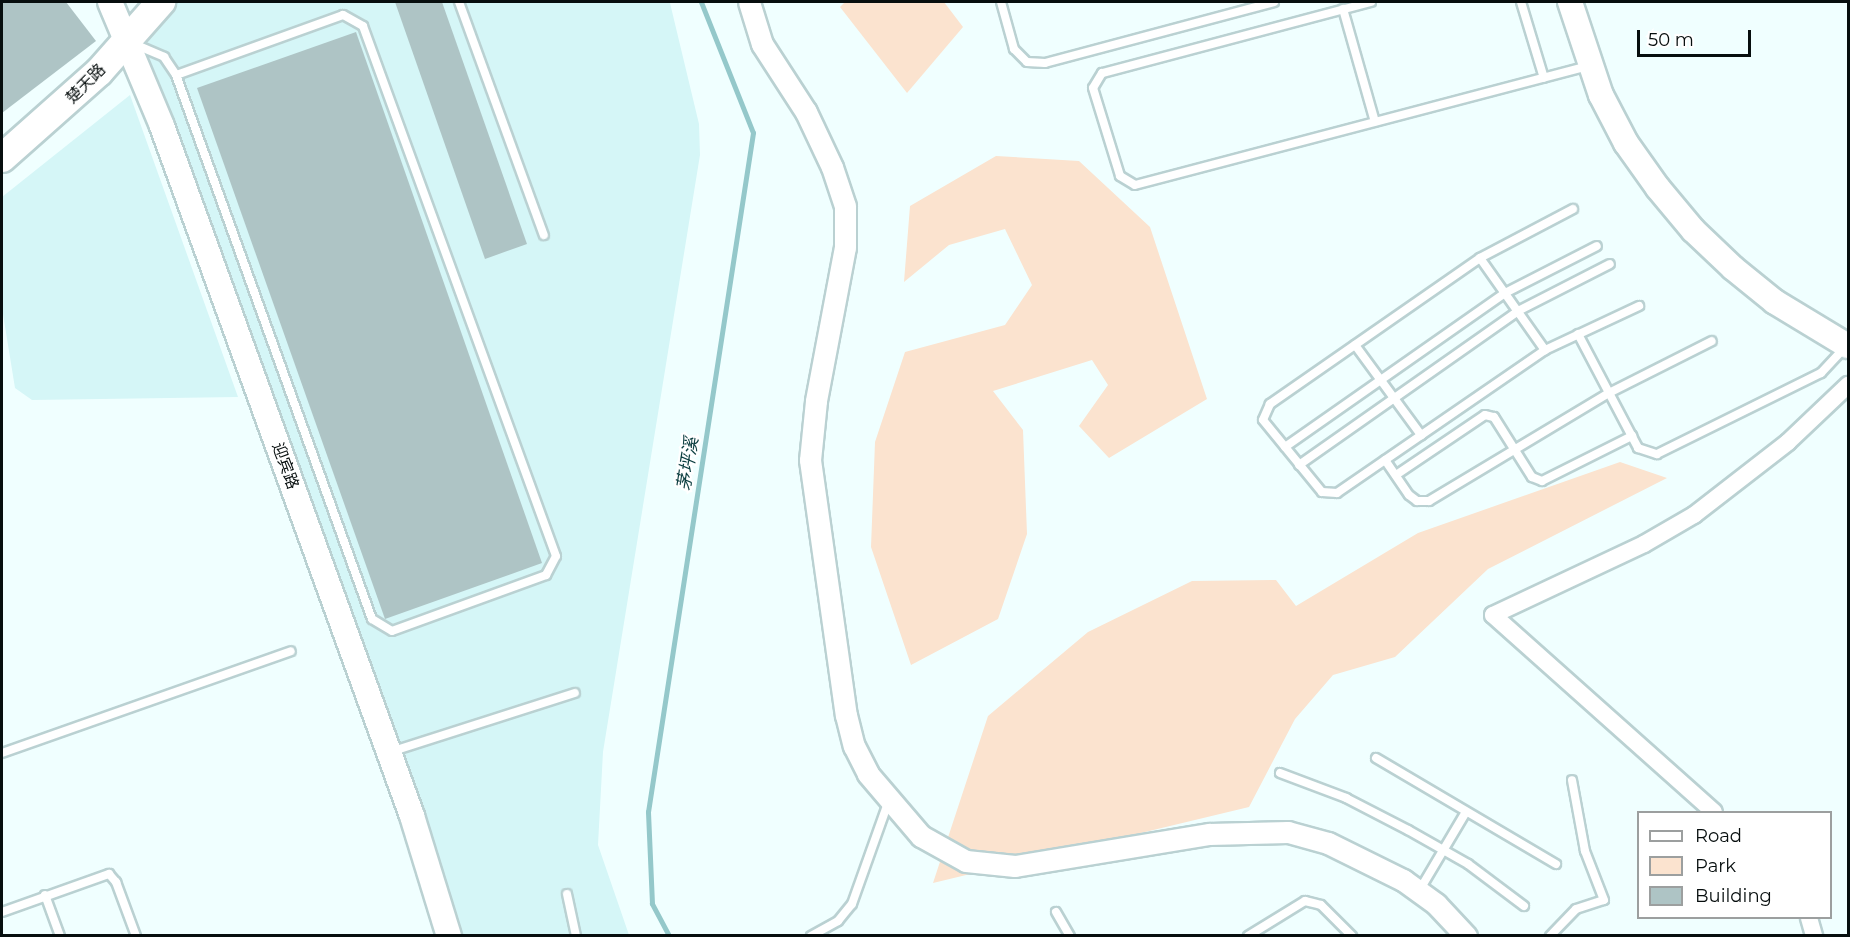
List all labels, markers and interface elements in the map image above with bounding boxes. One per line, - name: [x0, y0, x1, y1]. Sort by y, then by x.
- scale bar: [1640, 18, 1754, 56]
- text: 50 m: [1648, 29, 1694, 51]
- street label: 楚天路: [62, 60, 110, 108]
- water label: 茅坪溪: [673, 436, 703, 492]
- street label: 迎宾路: [268, 440, 302, 492]
- legend: [1637, 811, 1832, 919]
- text: Road: [1695, 825, 1742, 847]
- text: Park: [1695, 855, 1736, 877]
- text: Building: [1695, 885, 1772, 907]

